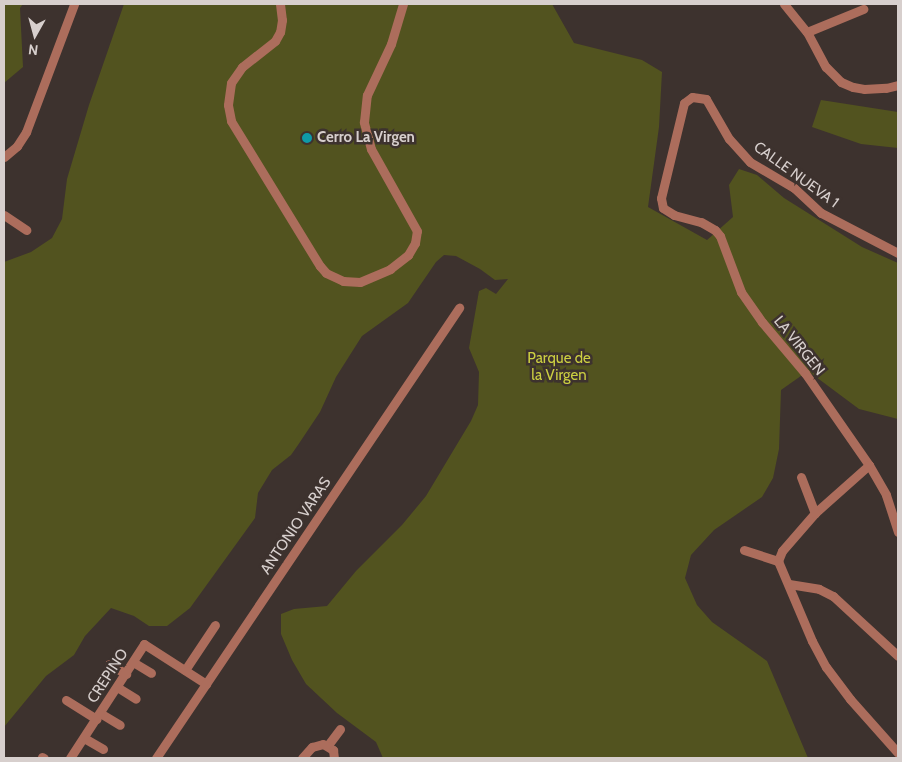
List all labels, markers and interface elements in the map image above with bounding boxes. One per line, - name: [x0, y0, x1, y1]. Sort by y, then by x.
- north arrow: [10, 10, 60, 60]
- text: N: [27, 40, 39, 59]
- place label: Cerro La Virgen: [317, 129, 415, 147]
- marker: Cerro La Virgen: [301, 132, 313, 144]
- street label: CALLE NUEVA 1: [750, 138, 842, 212]
- street label: LA VIRGEN: [770, 313, 828, 379]
- park label: Parque de la Virgen: [527, 349, 591, 384]
- street label: ANTONIO VARAS: [257, 474, 335, 578]
- street label: CREPINO: [84, 645, 132, 707]

